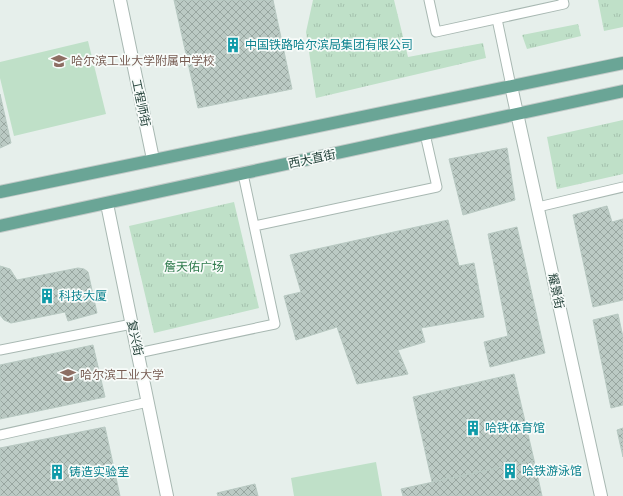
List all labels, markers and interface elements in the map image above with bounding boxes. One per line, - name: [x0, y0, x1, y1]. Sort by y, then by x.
- building icon: 中国铁路哈尔滨局集团有限公司: [224, 36, 242, 54]
- place label: 中国铁路哈尔滨局集团有限公司: [245, 37, 413, 53]
- school or university icon: 哈尔滨工业大学附属中学校: [50, 52, 68, 70]
- place label: 哈尔滨工业大学附属中学校: [71, 53, 215, 69]
- street label: 工程师街: [128, 78, 154, 128]
- street label: 西大直街: [287, 146, 337, 172]
- park label: 詹天佑广场: [164, 259, 224, 275]
- street label: 耀景街: [544, 272, 568, 310]
- building icon: 科技大厦: [38, 287, 56, 305]
- place label: 科技大厦: [59, 288, 107, 304]
- street label: 复兴街: [123, 319, 147, 357]
- school or university icon: 哈尔滨工业大学: [59, 366, 77, 384]
- place label: 哈尔滨工业大学: [80, 367, 164, 383]
- building icon: 哈铁体育馆: [464, 419, 482, 437]
- place label: 哈铁体育馆: [485, 420, 545, 436]
- building icon: 哈铁游泳馆: [501, 462, 519, 480]
- building icon: 铸造实验室: [48, 463, 66, 481]
- place label: 哈铁游泳馆: [522, 463, 582, 479]
- place label: 铸造实验室: [69, 464, 129, 480]

